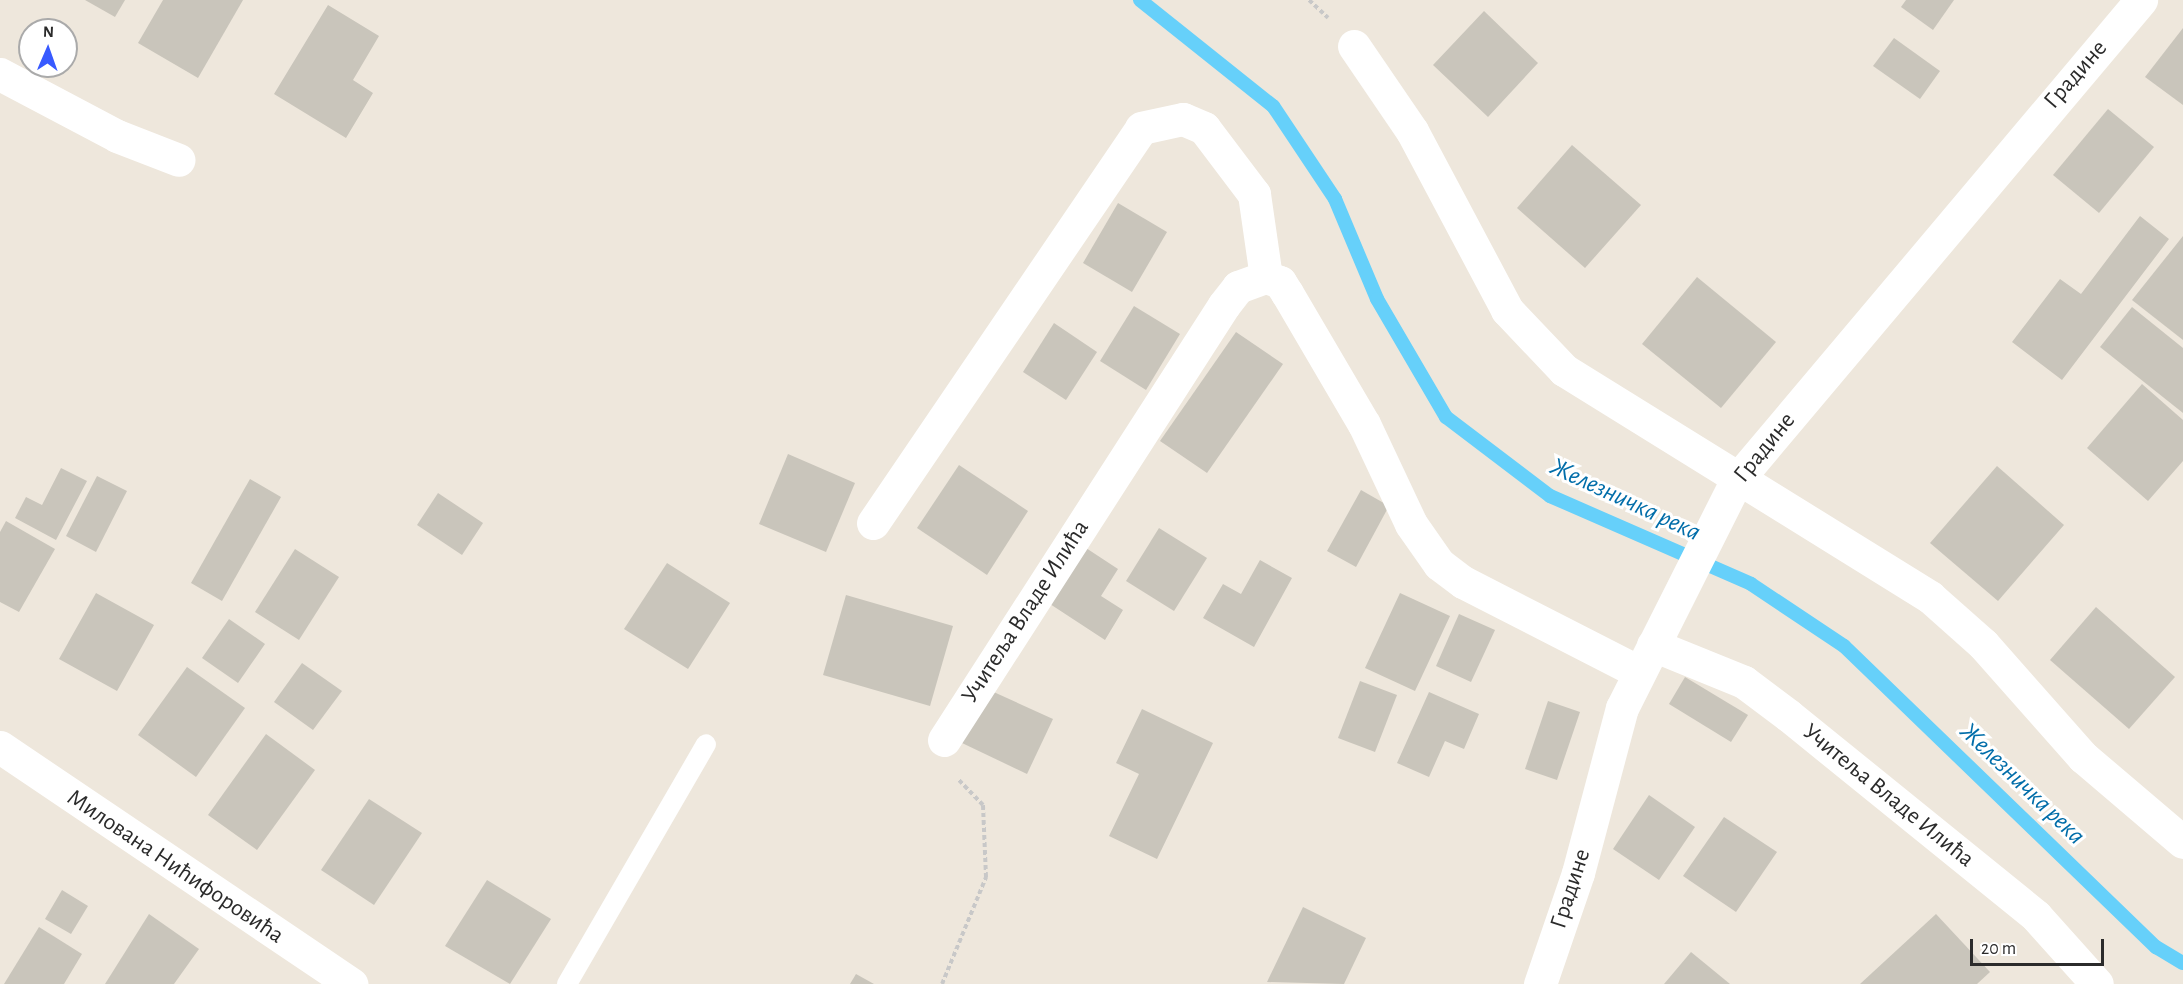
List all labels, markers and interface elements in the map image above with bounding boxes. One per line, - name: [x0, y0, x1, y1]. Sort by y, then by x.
- north arrow: [18, 18, 78, 78]
- text: N: [43, 24, 54, 40]
- street label: Градине: [2038, 35, 2114, 115]
- street label: Градине: [1728, 407, 1802, 489]
- water label: Железничка река: [1545, 452, 1705, 548]
- street label: Учитеља Владе Илића: [956, 515, 1096, 709]
- water label: Железничка река: [1953, 716, 2091, 852]
- street label: Учитеља Владе Илића: [1796, 718, 1980, 874]
- street label: Милована Нићифоровића: [61, 784, 289, 950]
- street label: Градине: [1545, 845, 1597, 933]
- scale bar: [1973, 927, 2106, 965]
- text: 20 m: [1981, 940, 2016, 958]

